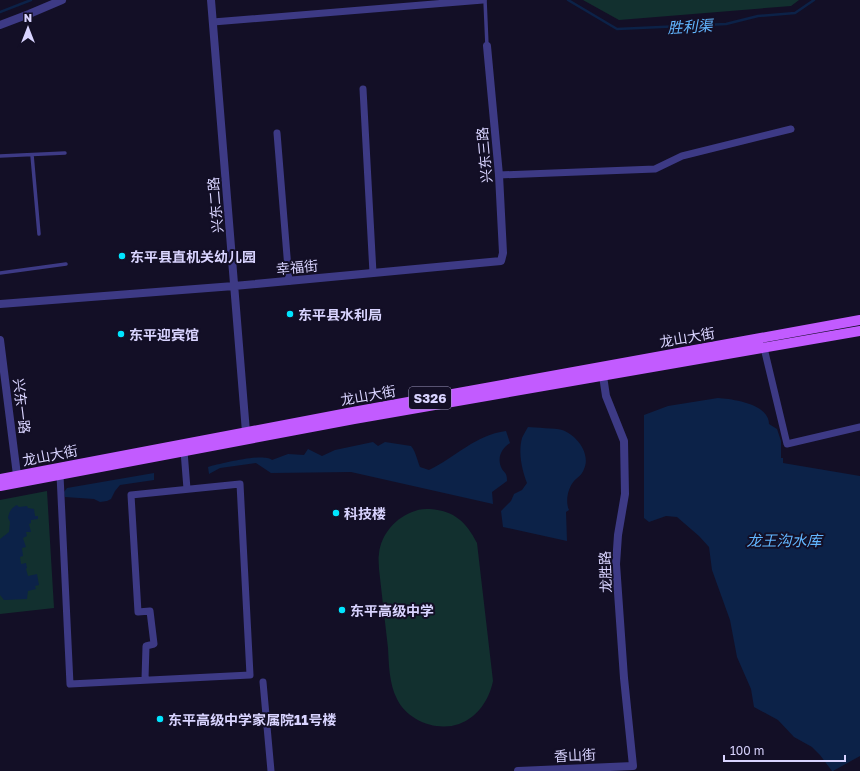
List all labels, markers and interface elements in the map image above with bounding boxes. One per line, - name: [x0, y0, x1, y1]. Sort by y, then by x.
- north arrow: [8, 8, 48, 48]
- text: N: [24, 11, 32, 24]
- water label: 胜利渠: [667, 16, 715, 36]
- street label: 兴东三路: [473, 126, 495, 184]
- street label: 兴东二路: [204, 176, 226, 234]
- place label: 东平县直机关幼儿园: [130, 248, 256, 265]
- marker: 东平县直机关幼儿园: [117, 251, 127, 261]
- street label: 幸福街: [275, 257, 319, 277]
- place label: 东平县水利局: [298, 306, 382, 323]
- marker: 东平县水利局: [285, 309, 295, 319]
- street label: 龙山大街: [658, 324, 716, 350]
- place label: 东平迎宾馆: [129, 326, 199, 343]
- marker: 东平迎宾馆: [116, 329, 126, 339]
- street label: 兴东一路: [10, 377, 34, 435]
- street label: 龙山大街: [339, 382, 397, 408]
- road number: S326: [409, 387, 451, 409]
- street label: 龙山大街: [21, 441, 79, 469]
- place label: 科技楼: [344, 505, 386, 522]
- marker: 科技楼: [331, 508, 341, 518]
- water label: 龙王沟水库: [746, 531, 824, 549]
- street label: 龙胜路: [596, 551, 614, 593]
- place label: 东平高级中学: [350, 602, 434, 619]
- marker: 东平高级中学: [337, 605, 347, 615]
- place label: 东平高级中学家属院11号楼: [168, 711, 336, 728]
- marker: 东平高级中学家属院11号楼: [155, 714, 165, 724]
- scale bar: [724, 737, 845, 763]
- text: 100 m: [730, 743, 764, 758]
- street label: 香山街: [554, 745, 596, 765]

